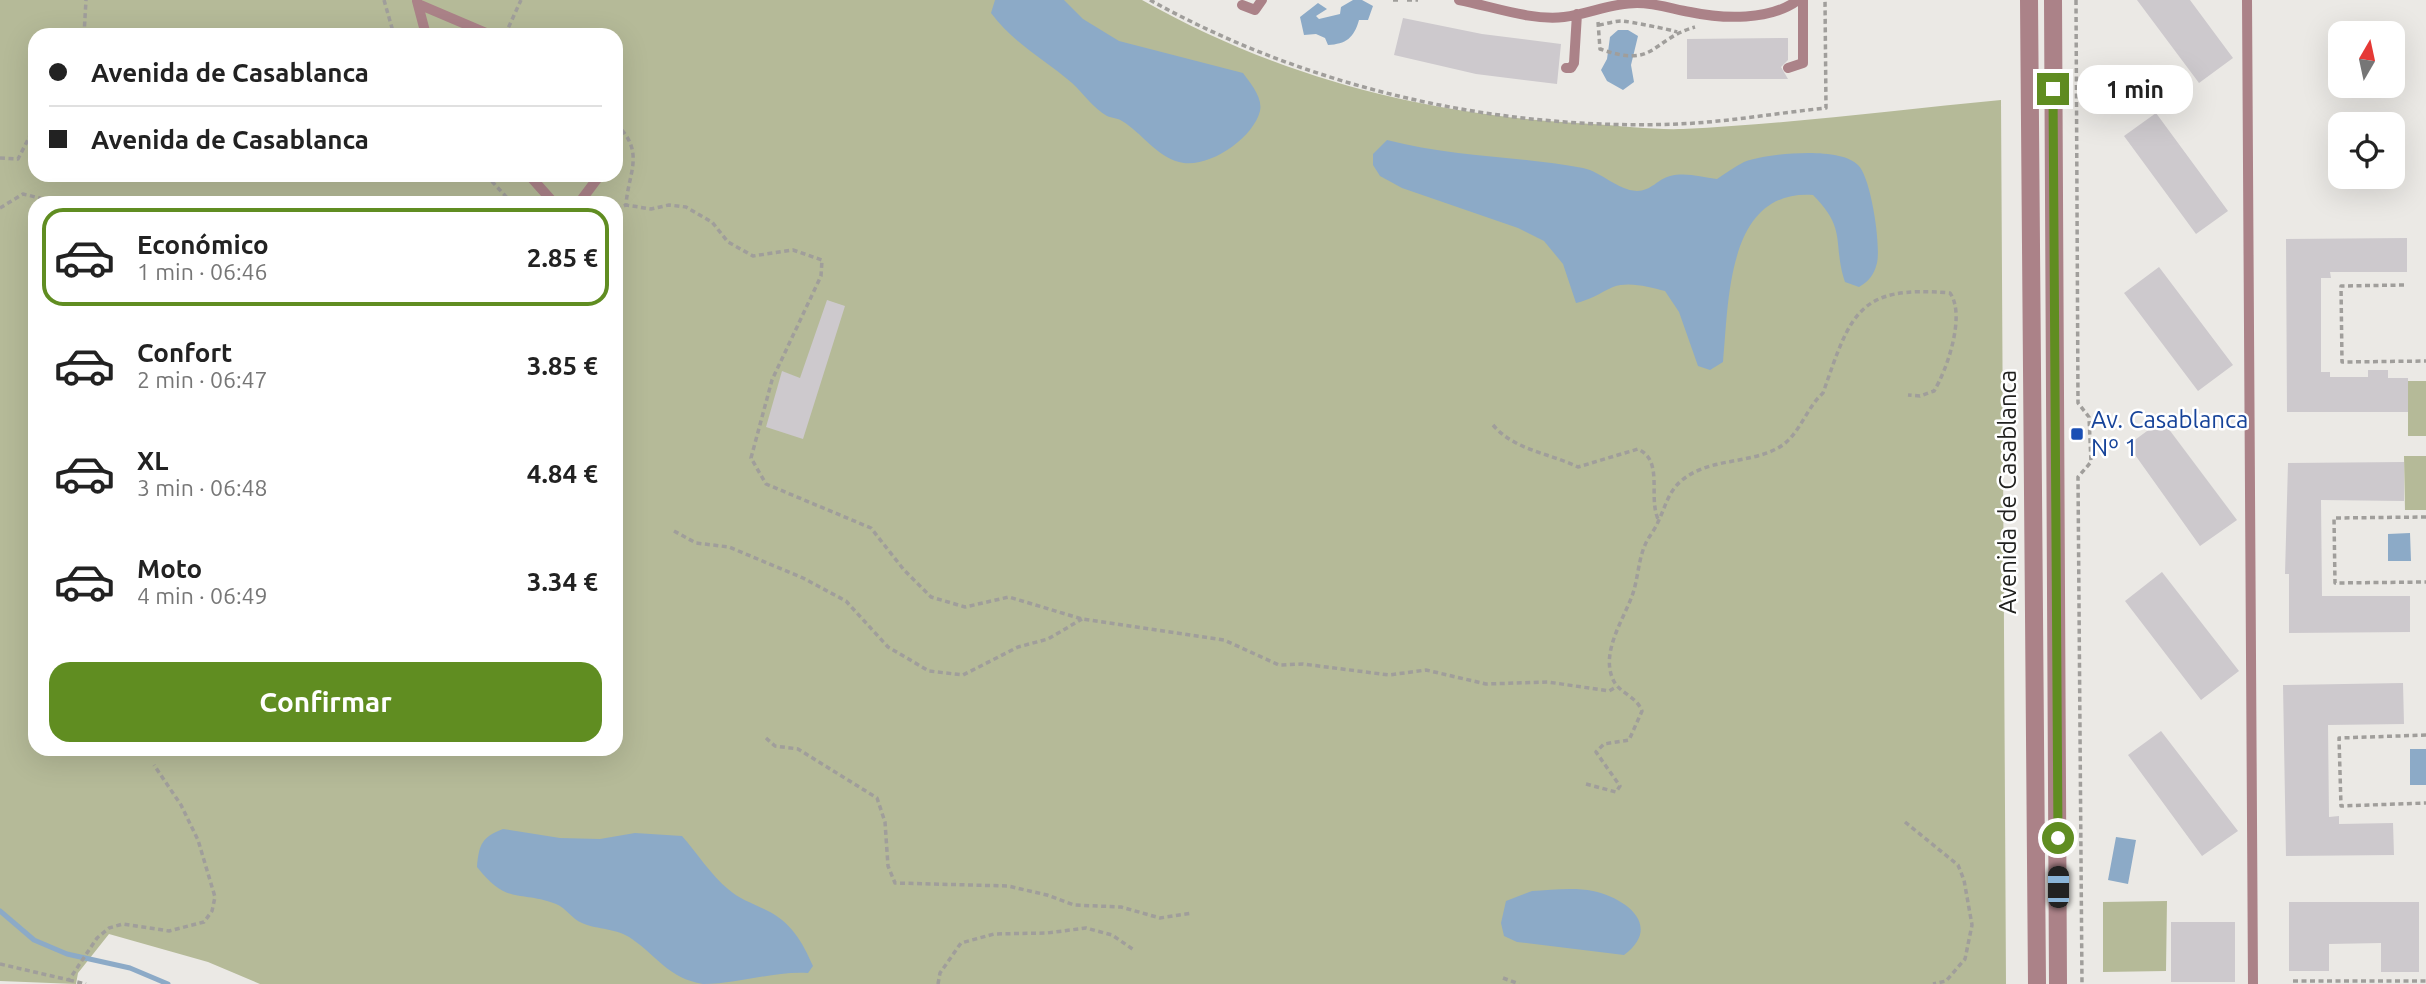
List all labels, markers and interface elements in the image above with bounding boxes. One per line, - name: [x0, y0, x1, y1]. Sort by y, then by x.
- north arrow: [2328, 21, 2404, 98]
- map controls: [2328, 21, 2405, 189]
- text: Avenida de Casablanca: [91, 58, 369, 87]
- callout: 1 min: [2078, 64, 2193, 114]
- route end: [2037, 73, 2069, 105]
- text: 1 min: [2106, 77, 2164, 102]
- button: locate: [2328, 112, 2405, 189]
- text: Avenida de Casablanca: [91, 125, 369, 154]
- icon: car: [53, 226, 116, 289]
- text: Económico: [137, 230, 269, 259]
- text: 2.85 €: [527, 243, 598, 272]
- text: 1 min · 06:46: [137, 259, 268, 284]
- icon: car: [53, 334, 116, 397]
- text: Confort: [137, 338, 232, 367]
- text: 3.85 €: [527, 351, 598, 380]
- text: 2 min · 06:47: [137, 367, 268, 392]
- street label: Avenida de Casablanca: [1994, 370, 2021, 614]
- place label: Av. Casablanca Nº 1: [2091, 406, 2248, 461]
- marker: Av. Casablanca Nº 1: [2069, 426, 2085, 442]
- icon: car: [53, 442, 116, 505]
- text: XL: [137, 446, 168, 475]
- text: 4.84 €: [527, 459, 598, 488]
- text: 3 min · 06:48: [137, 475, 268, 500]
- icon: car: [53, 550, 116, 613]
- text: Moto: [137, 554, 202, 583]
- text: 3.34 €: [527, 567, 598, 596]
- text: 4 min · 06:49: [137, 583, 268, 608]
- button: Confirmar: [49, 662, 602, 742]
- route start: [2042, 822, 2074, 854]
- car: [2048, 866, 2069, 908]

